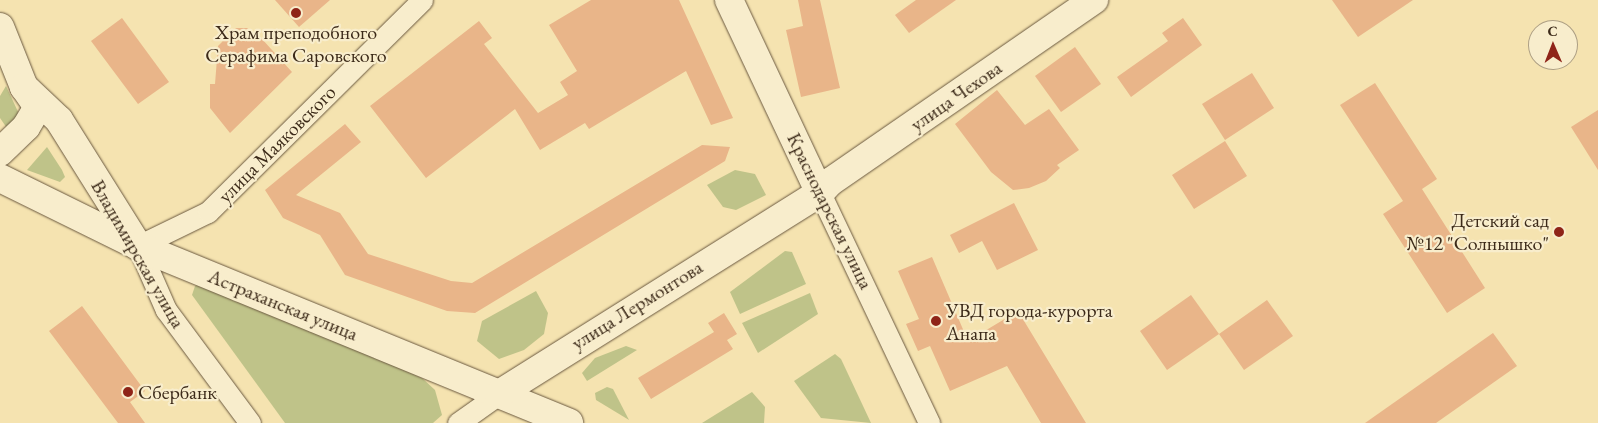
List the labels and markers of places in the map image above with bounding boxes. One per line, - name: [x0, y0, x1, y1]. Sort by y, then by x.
- marker: Храм преподобного Серафима Саровского: [290, 7, 302, 19]
- place label: Храм преподобного Серафима Саровского: [205, 21, 387, 68]
- place label: Детский сад №12 "Солнышко": [1407, 208, 1549, 255]
- marker: Детский сад №12 "Солнышко": [1553, 226, 1565, 238]
- place label: УВД города-курорта Анапа: [946, 298, 1113, 345]
- marker: УВД города-курорта Анапа: [930, 315, 942, 327]
- place label: Сбербанк: [138, 380, 217, 404]
- marker: Сбербанк: [122, 386, 134, 398]

